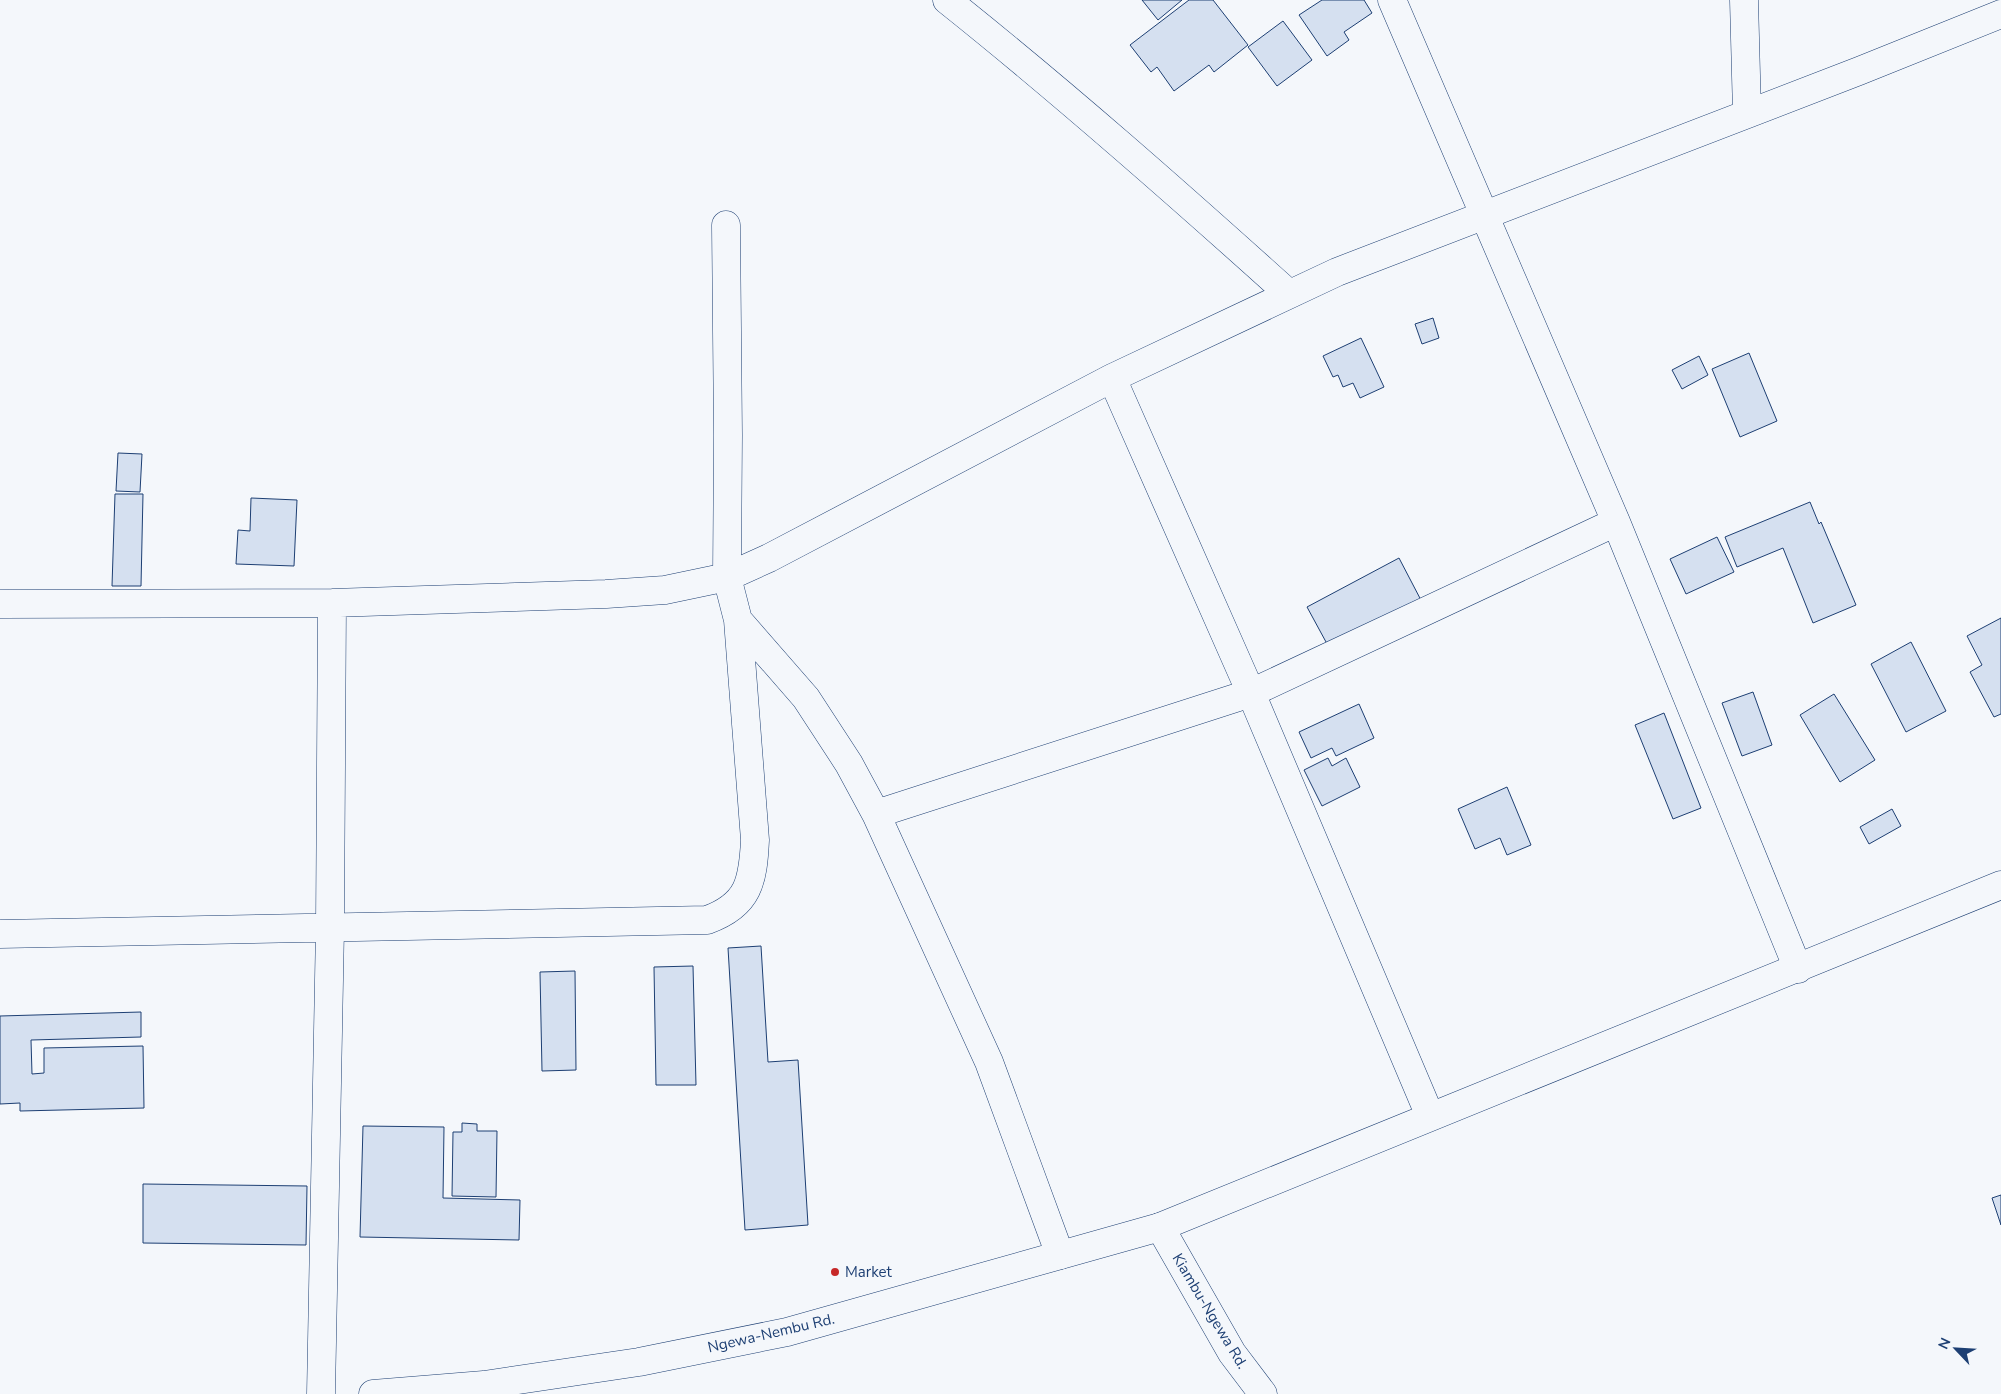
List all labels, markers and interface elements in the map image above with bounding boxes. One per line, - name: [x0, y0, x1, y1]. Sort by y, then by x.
- street label: Kiambu-Ngewa Rd.: [1168, 1250, 1252, 1372]
- place label: Market: [845, 1262, 892, 1282]
- marker: Market: [829, 1266, 841, 1278]
- street label: Ngewa-Nembu Rd.: [706, 1309, 836, 1357]
- north arrow: [1931, 1324, 1981, 1374]
- text: N: [1934, 1335, 1955, 1352]

